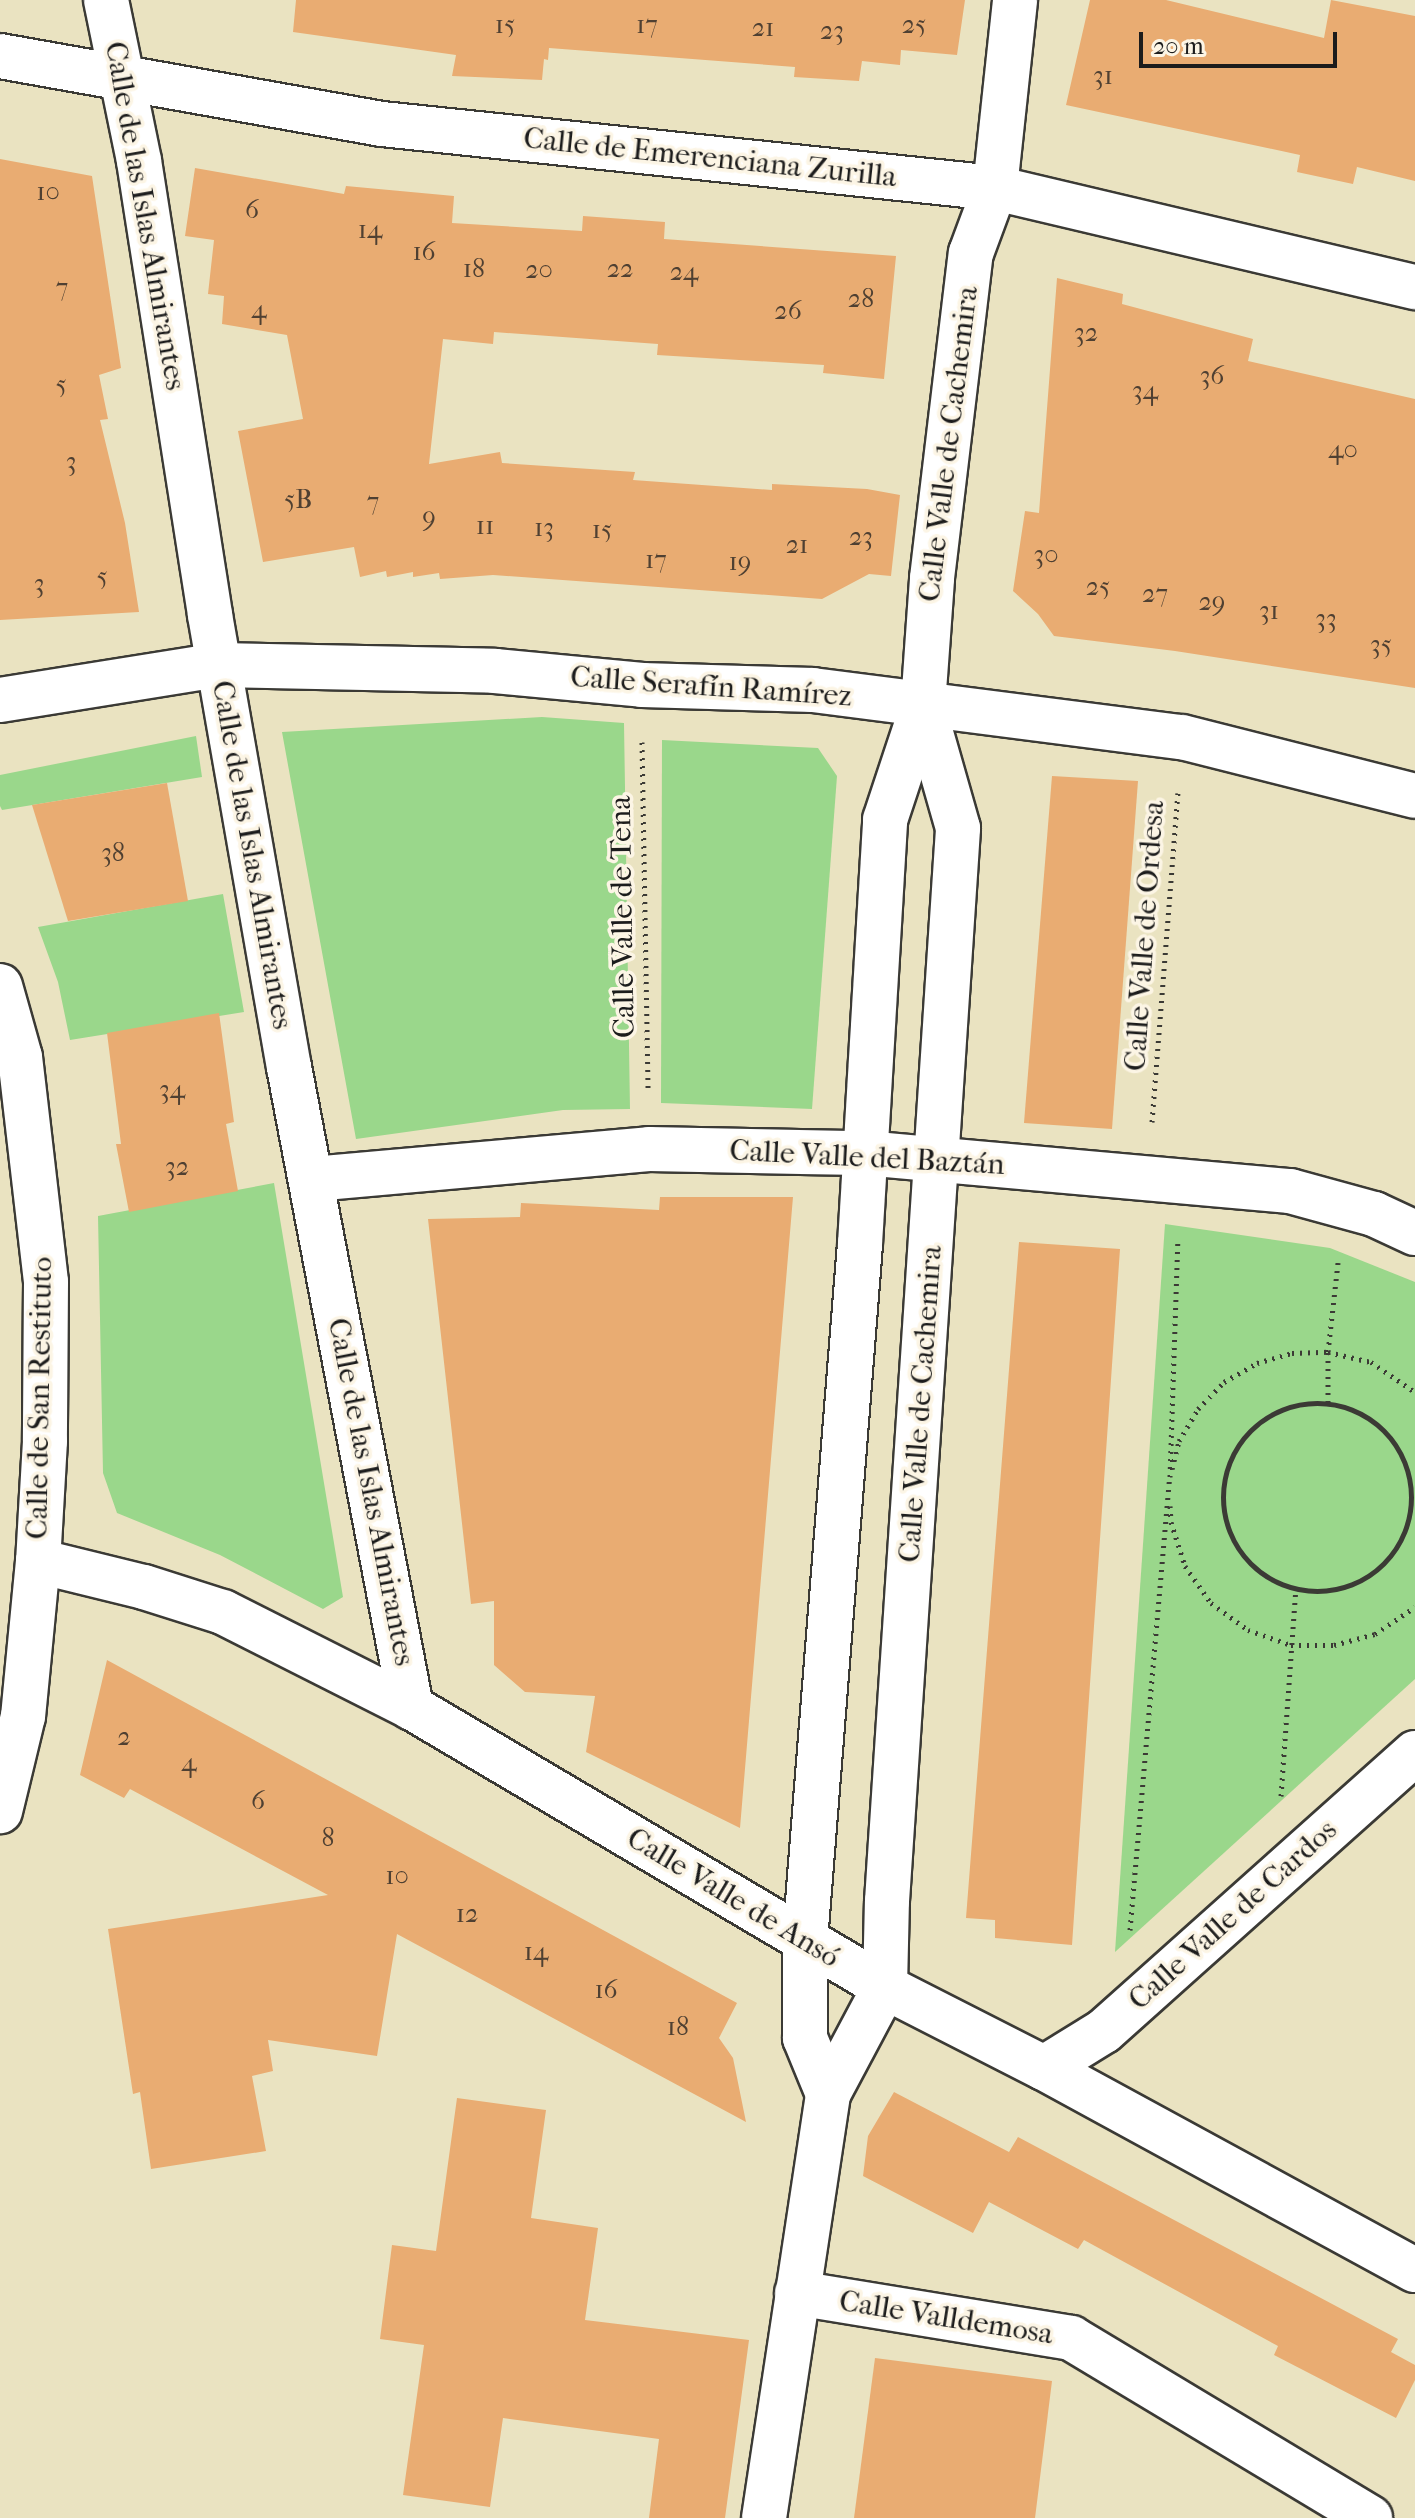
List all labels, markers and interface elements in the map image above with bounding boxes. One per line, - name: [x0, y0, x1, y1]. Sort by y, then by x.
- house number: 15: [495, 9, 515, 41]
- house number: 17: [636, 9, 658, 41]
- house number: 25: [902, 9, 926, 41]
- house number: 21: [752, 12, 774, 44]
- house number: 23: [820, 15, 844, 47]
- scale bar: [1143, 16, 1341, 66]
- text: 20 m: [1153, 32, 1204, 60]
- street label: Calle de las Islas Almirantes: [97, 39, 193, 393]
- house number: 31: [1093, 60, 1113, 92]
- street label: Calle de Emerenciana Zurilla: [522, 121, 898, 195]
- house number: 10: [36, 176, 60, 208]
- house number: 6: [245, 194, 259, 226]
- house number: 14: [358, 214, 382, 246]
- house number: 16: [412, 236, 436, 268]
- house number: 18: [463, 253, 485, 285]
- house number: 22: [607, 253, 633, 285]
- house number: 20: [525, 254, 553, 286]
- house number: 24: [670, 256, 698, 288]
- house number: 7: [56, 272, 68, 304]
- house number: 28: [848, 283, 874, 315]
- street label: Calle Valle de Cachemira: [912, 284, 986, 604]
- house number: 4: [251, 294, 267, 326]
- house number: 26: [774, 295, 802, 327]
- house number: 32: [1074, 317, 1098, 349]
- house number: 36: [1200, 360, 1224, 392]
- house number: 5: [55, 369, 67, 401]
- house number: 34: [1132, 375, 1158, 407]
- house number: 40: [1328, 434, 1358, 466]
- house number: 3: [66, 446, 76, 478]
- house number: 5B: [284, 484, 312, 516]
- house number: 7: [367, 486, 379, 518]
- house number: 9: [422, 501, 436, 533]
- house number: 11: [476, 510, 494, 542]
- house number: 13: [534, 512, 554, 544]
- house number: 15: [592, 514, 612, 546]
- house number: 23: [849, 521, 873, 553]
- house number: 21: [786, 529, 808, 561]
- house number: 30: [1033, 539, 1059, 571]
- house number: 17: [645, 544, 667, 576]
- house number: 19: [729, 546, 751, 578]
- house number: 5: [96, 561, 108, 593]
- house number: 3: [34, 568, 44, 600]
- house number: 25: [1086, 571, 1110, 603]
- house number: 27: [1142, 578, 1168, 610]
- house number: 29: [1198, 586, 1226, 618]
- house number: 31: [1259, 595, 1279, 627]
- house number: 33: [1315, 603, 1337, 635]
- house number: 35: [1370, 629, 1392, 661]
- street label: Calle Serafín Ramírez: [569, 659, 853, 715]
- street label: Calle de las Islas Almirantes: [204, 678, 300, 1032]
- street label: Calle Valle de Tena: [603, 796, 643, 1038]
- street label: Calle Valle de Ordesa: [1118, 800, 1172, 1072]
- house number: 38: [101, 837, 125, 869]
- house number: 34: [159, 1074, 185, 1106]
- street label: Calle Valle del Baztán: [729, 1133, 1005, 1183]
- house number: 32: [165, 1151, 189, 1183]
- street label: Calle Valle de Cachemira: [892, 1244, 950, 1564]
- street label: Calle de San Restituto: [20, 1256, 60, 1540]
- street label: Calle de las Islas Almirantes: [320, 1315, 422, 1669]
- house number: 2: [117, 1721, 131, 1753]
- house number: 4: [181, 1747, 197, 1779]
- house number: 6: [251, 1785, 265, 1817]
- street label: Calle Valle de Cardos: [1122, 1812, 1344, 2018]
- street label: Calle Valle de Ansó: [620, 1820, 846, 1976]
- house number: 8: [321, 1822, 335, 1854]
- house number: 10: [385, 1860, 409, 1892]
- house number: 12: [456, 1898, 478, 1930]
- house number: 14: [524, 1936, 548, 1968]
- house number: 16: [594, 1974, 618, 2006]
- house number: 18: [667, 2011, 689, 2043]
- street label: Calle Valldemosa: [837, 2283, 1055, 2353]

